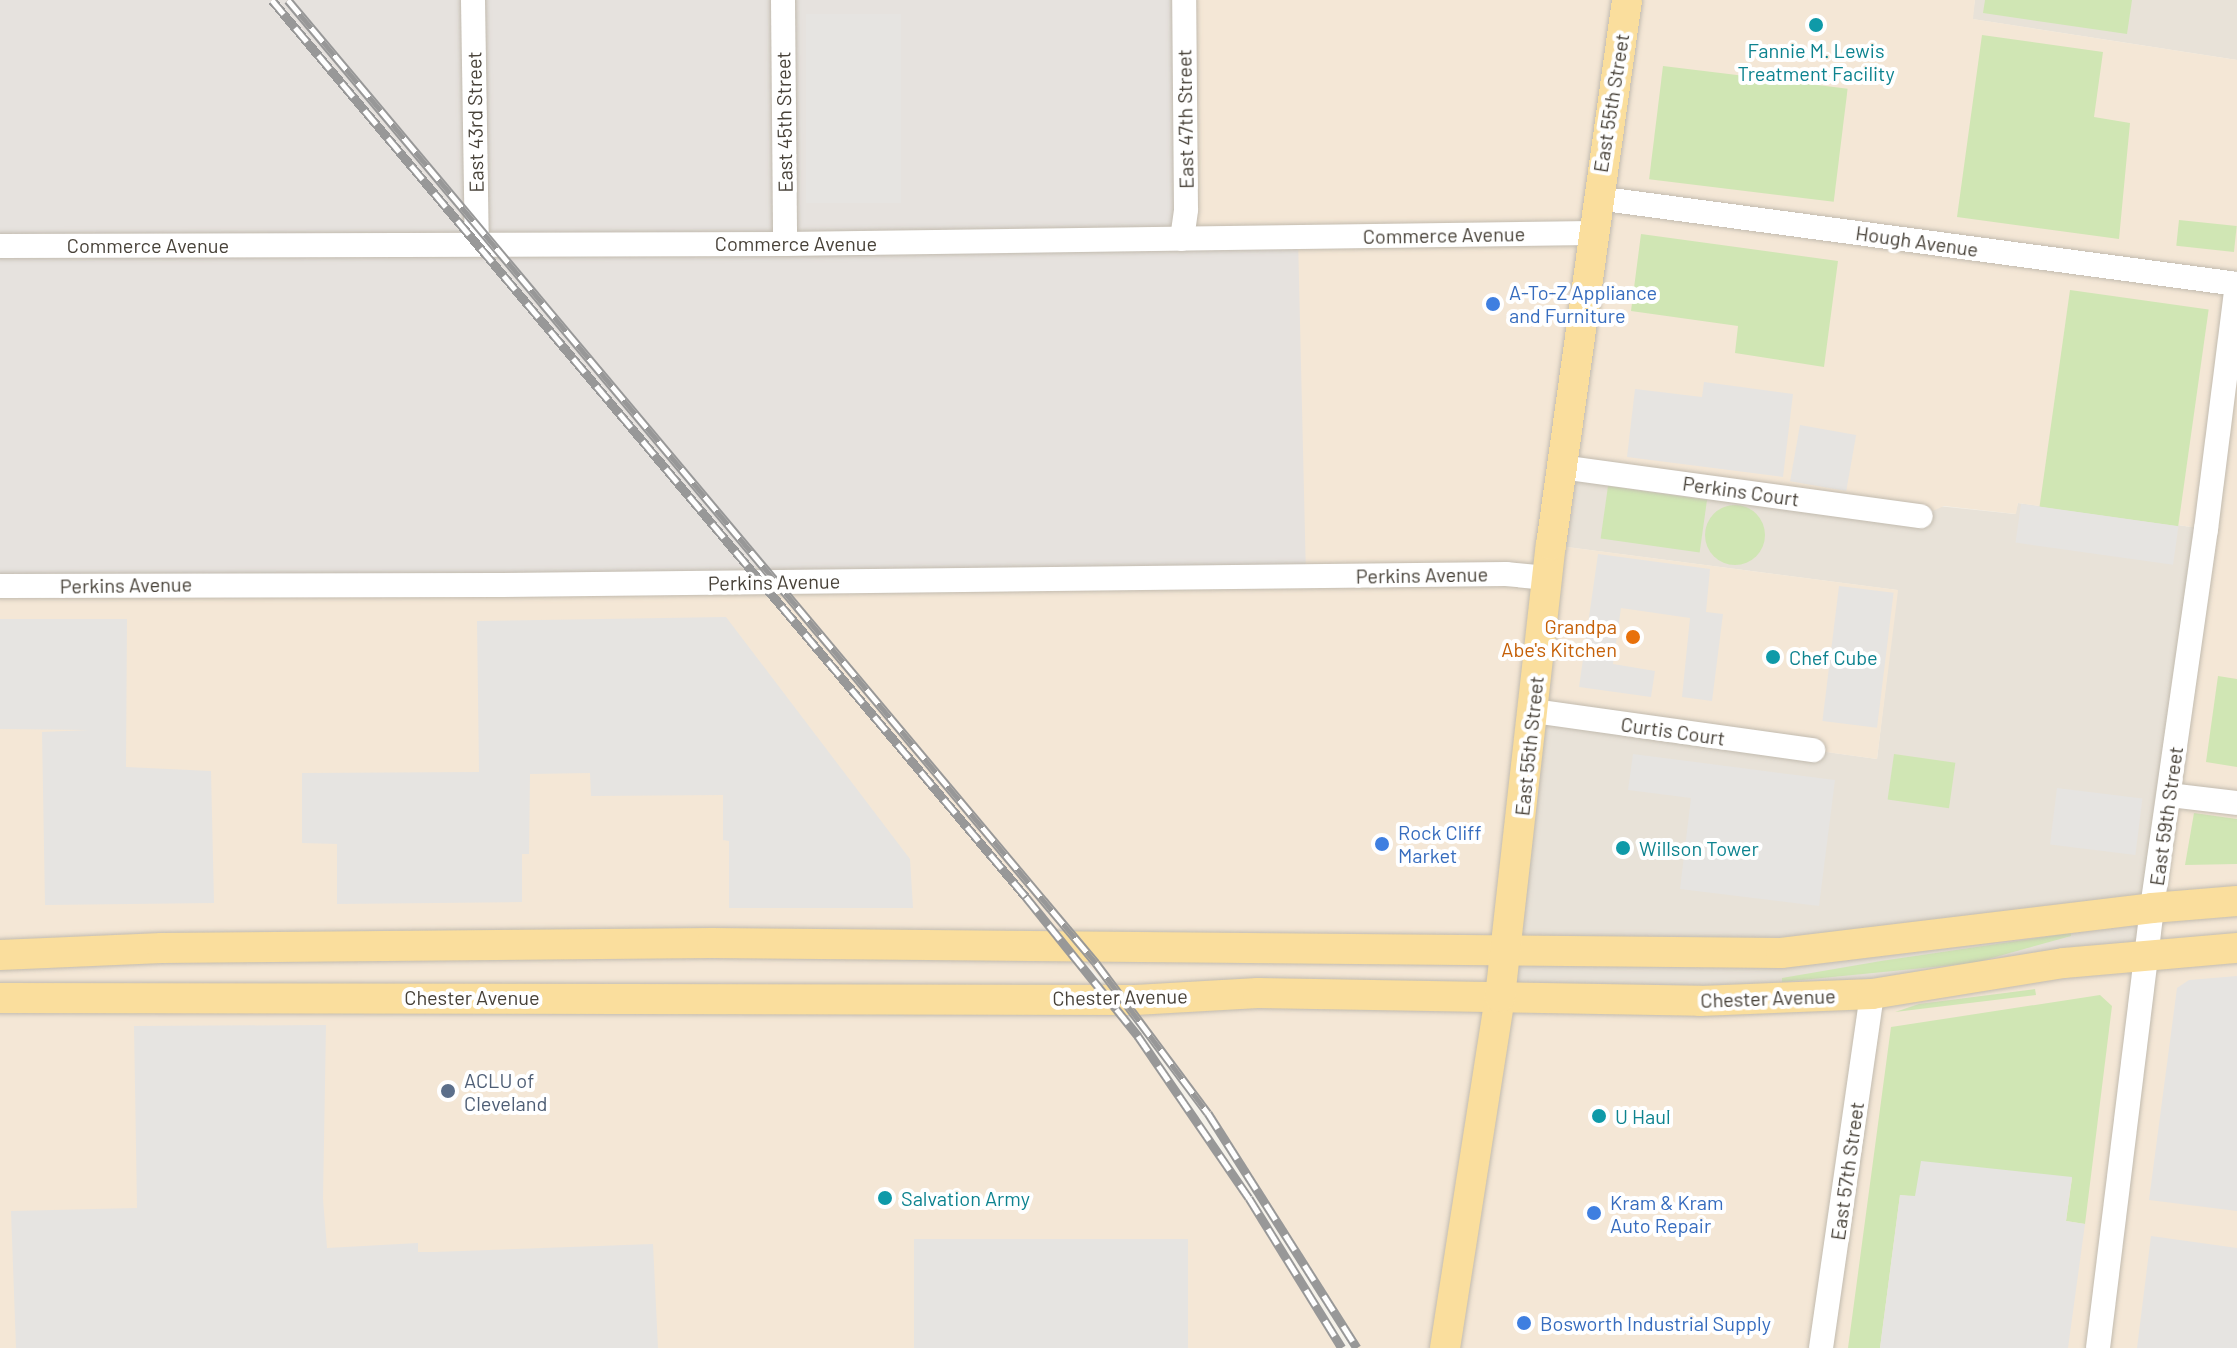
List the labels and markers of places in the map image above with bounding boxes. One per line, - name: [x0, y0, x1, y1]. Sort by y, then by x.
- marker: Fannie M. Lewis Treatment Facility: [1807, 16, 1825, 34]
- place label: Fannie M. Lewis Treatment Facility: [1737, 38, 1895, 85]
- place label: A-To-Z Appliance and Furniture: [1509, 280, 1657, 327]
- marker: A-To-Z Appliance and Furniture: [1484, 295, 1502, 313]
- place label: Grandpa Abe's Kitchen: [1501, 614, 1617, 661]
- marker: Grandpa Abe's Kitchen: [1624, 628, 1642, 646]
- place label: Chef Cube: [1789, 645, 1878, 669]
- marker: Chef Cube: [1764, 648, 1782, 666]
- place label: Rock Cliff Market: [1398, 820, 1482, 867]
- marker: Rock Cliff Market: [1373, 835, 1391, 853]
- place label: Willson Tower: [1639, 836, 1759, 860]
- marker: Willson Tower: [1614, 839, 1632, 857]
- place label: ACLU of Cleveland: [464, 1068, 547, 1115]
- marker: ACLU of Cleveland: [439, 1082, 457, 1100]
- place label: U Haul: [1615, 1104, 1671, 1128]
- marker: U Haul: [1590, 1107, 1608, 1125]
- place label: Salvation Army: [901, 1186, 1030, 1210]
- marker: Salvation Army: [876, 1189, 894, 1207]
- place label: Kram & Kram Auto Repair: [1610, 1190, 1724, 1237]
- marker: Kram & Kram Auto Repair: [1585, 1204, 1603, 1222]
- place label: Bosworth Industrial Supply: [1540, 1311, 1771, 1335]
- marker: Bosworth Industrial Supply: [1515, 1314, 1533, 1332]

